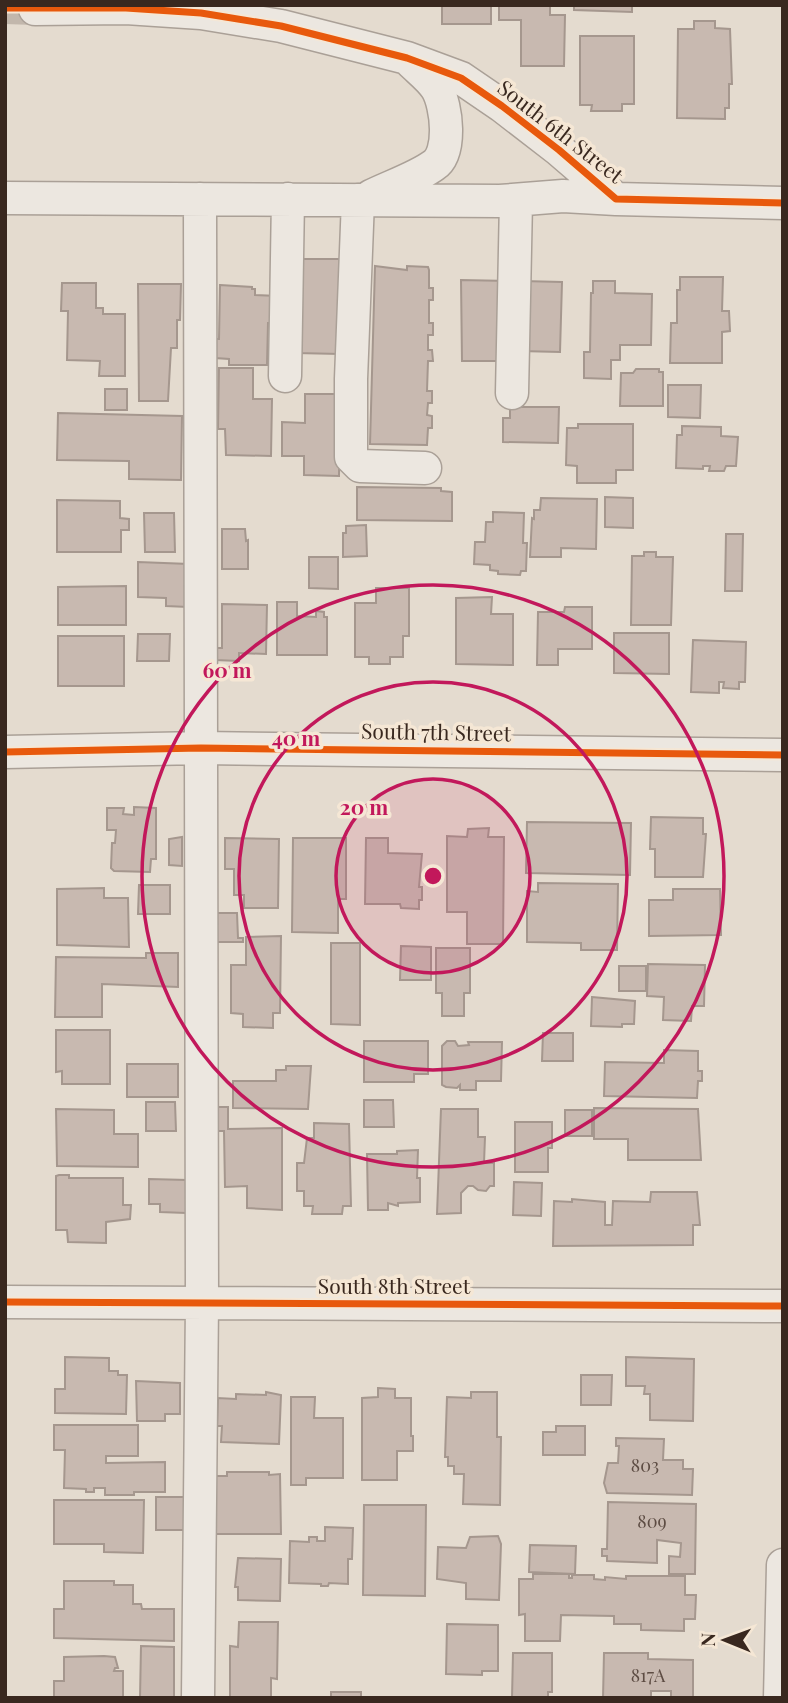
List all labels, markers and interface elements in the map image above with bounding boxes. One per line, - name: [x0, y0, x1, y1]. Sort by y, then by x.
- street label: South 6th Street: [493, 73, 630, 189]
- text: 60 m: [202, 655, 252, 683]
- street label: South 7th Street: [361, 716, 512, 746]
- text: 40 m: [272, 723, 320, 751]
- text: 20 m: [340, 792, 388, 820]
- centre of rings: [421, 864, 445, 888]
- street label: South 8th Street: [318, 1271, 471, 1299]
- house number: 803: [631, 1453, 659, 1477]
- house number: 809: [637, 1509, 667, 1533]
- north arrow: [690, 1605, 760, 1675]
- text: N: [694, 1632, 720, 1647]
- house number: 817A: [631, 1663, 666, 1687]

